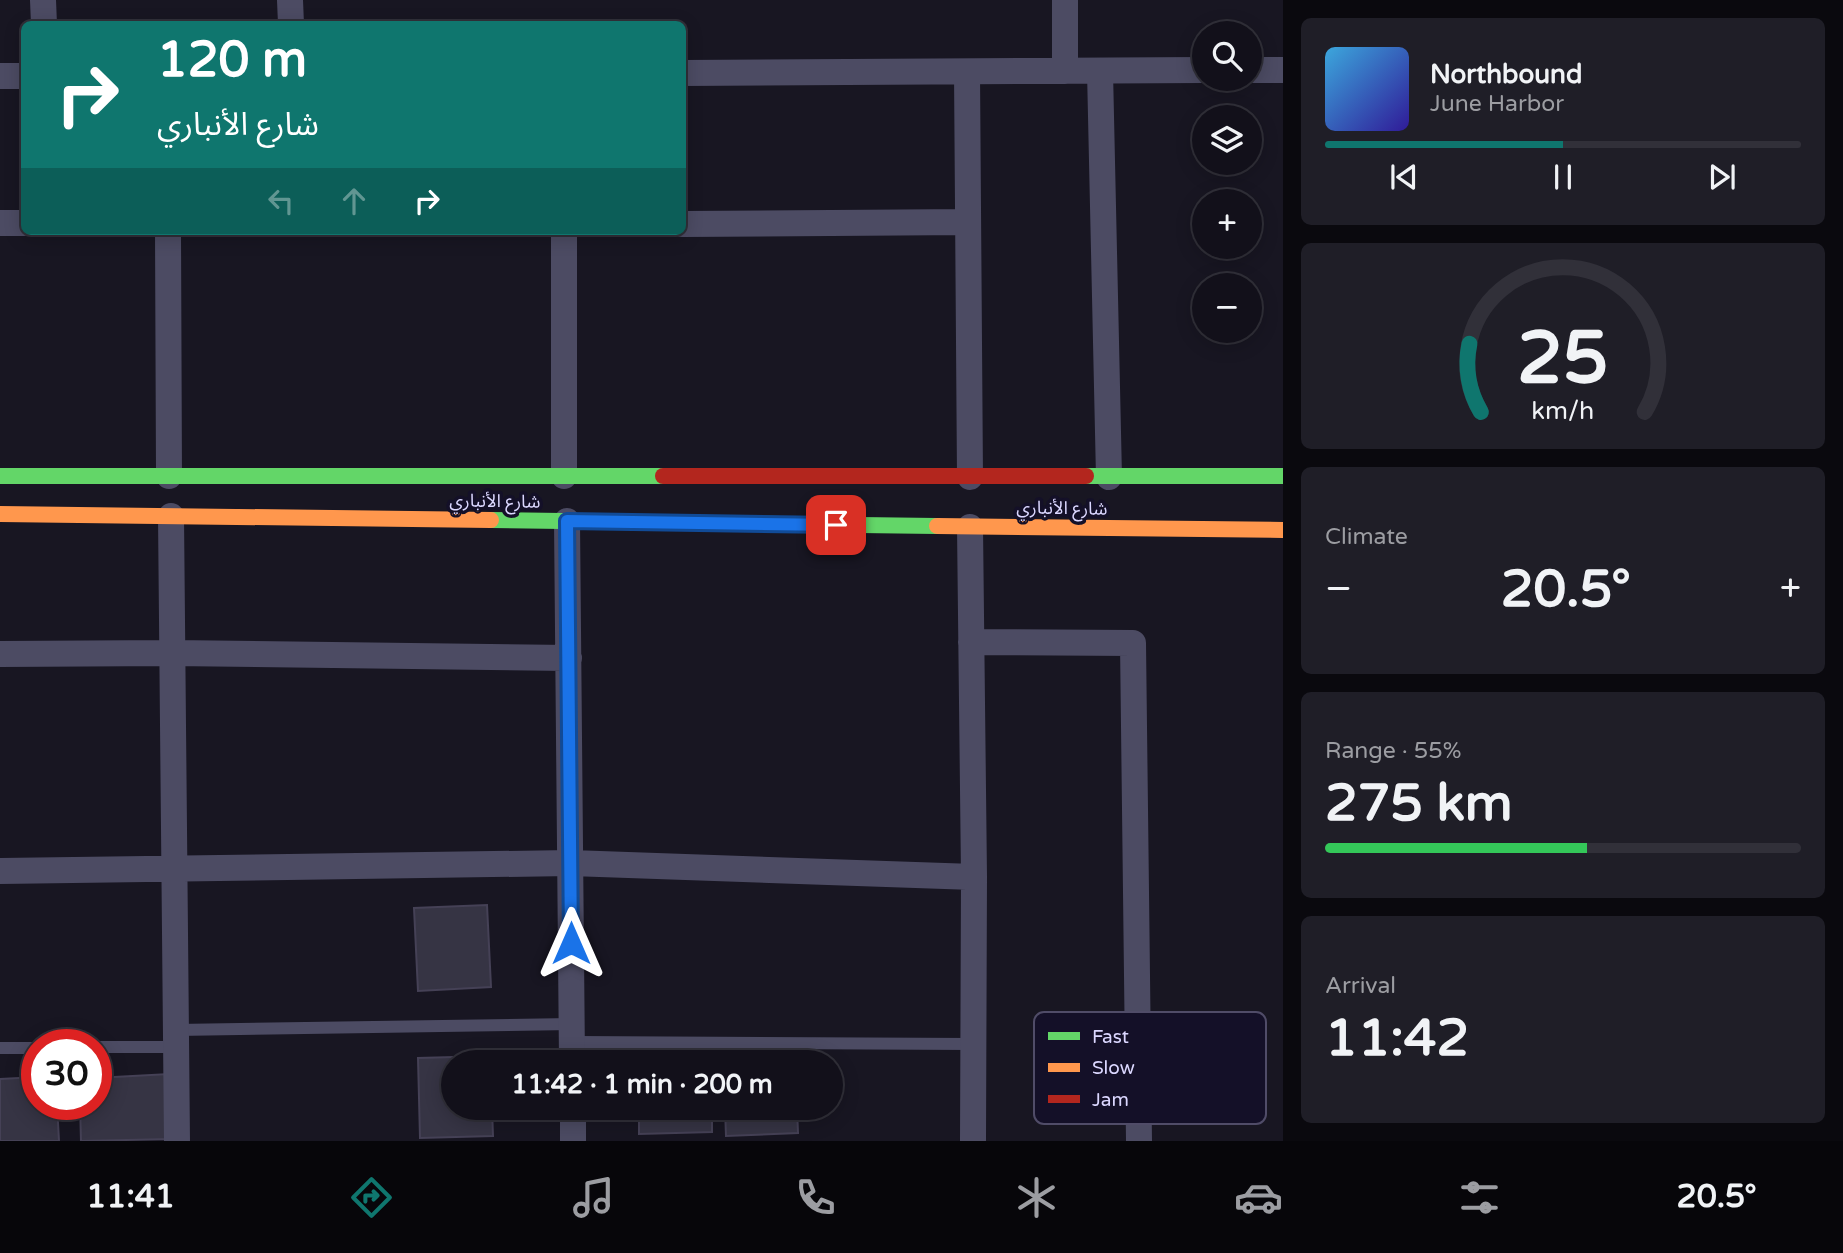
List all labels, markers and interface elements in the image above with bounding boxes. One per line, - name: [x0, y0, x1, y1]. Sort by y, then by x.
- map controls: [1192, 21, 1262, 343]
- button: search: [1192, 21, 1262, 91]
- text: 120 m: [157, 31, 307, 90]
- icon: right: [42, 49, 133, 140]
- text: Northbound: [1430, 59, 1582, 90]
- text: June Harbor: [1430, 90, 1564, 118]
- button: layers: [1192, 105, 1262, 175]
- text: شارع الأنباري: [157, 106, 319, 144]
- icon: previous: [1385, 158, 1423, 196]
- icon: pause: [1544, 158, 1582, 196]
- icon: next: [1703, 158, 1741, 196]
- icon: left: [262, 182, 300, 220]
- icon: ahead: [335, 182, 373, 220]
- icon: right: [408, 182, 446, 220]
- button: +: [1192, 189, 1262, 259]
- button: −: [1192, 273, 1262, 343]
- text: 25: [1517, 315, 1609, 403]
- text: km/h: [1532, 396, 1594, 426]
- street label: شارع الأنباري: [449, 489, 541, 516]
- pin: [806, 495, 866, 555]
- street label: شارع الأنباري: [1016, 496, 1108, 523]
- icon: arrive: [817, 506, 855, 544]
- text: Climate: [1325, 523, 1408, 551]
- text: 20.5°: [1501, 558, 1631, 621]
- text: −: [1325, 566, 1352, 612]
- text: +: [1780, 566, 1801, 612]
- text: Range · 55%: [1325, 737, 1461, 765]
- text: 275 km: [1325, 772, 1513, 835]
- position arrow: [534, 906, 608, 980]
- text: Arrival: [1325, 972, 1396, 1000]
- text: 11:42: [1325, 1007, 1469, 1070]
- legend: [1034, 1012, 1266, 1124]
- text: Fast: [1092, 1026, 1129, 1048]
- speed limit sign: 30: [21, 1029, 112, 1120]
- text: Slow: [1092, 1057, 1135, 1079]
- text: 11:42 · 1 min · 200 m: [511, 1069, 773, 1100]
- text: Jam: [1092, 1089, 1129, 1111]
- icon: directions: [347, 1173, 396, 1222]
- icon: music: [569, 1173, 618, 1222]
- icon: phone: [791, 1173, 840, 1222]
- icon: climate: [1012, 1173, 1061, 1222]
- icon: car: [1234, 1173, 1283, 1222]
- icon: filters: [1455, 1173, 1504, 1222]
- text: 11:41: [86, 1178, 175, 1216]
- text: 20.5°: [1677, 1178, 1757, 1216]

